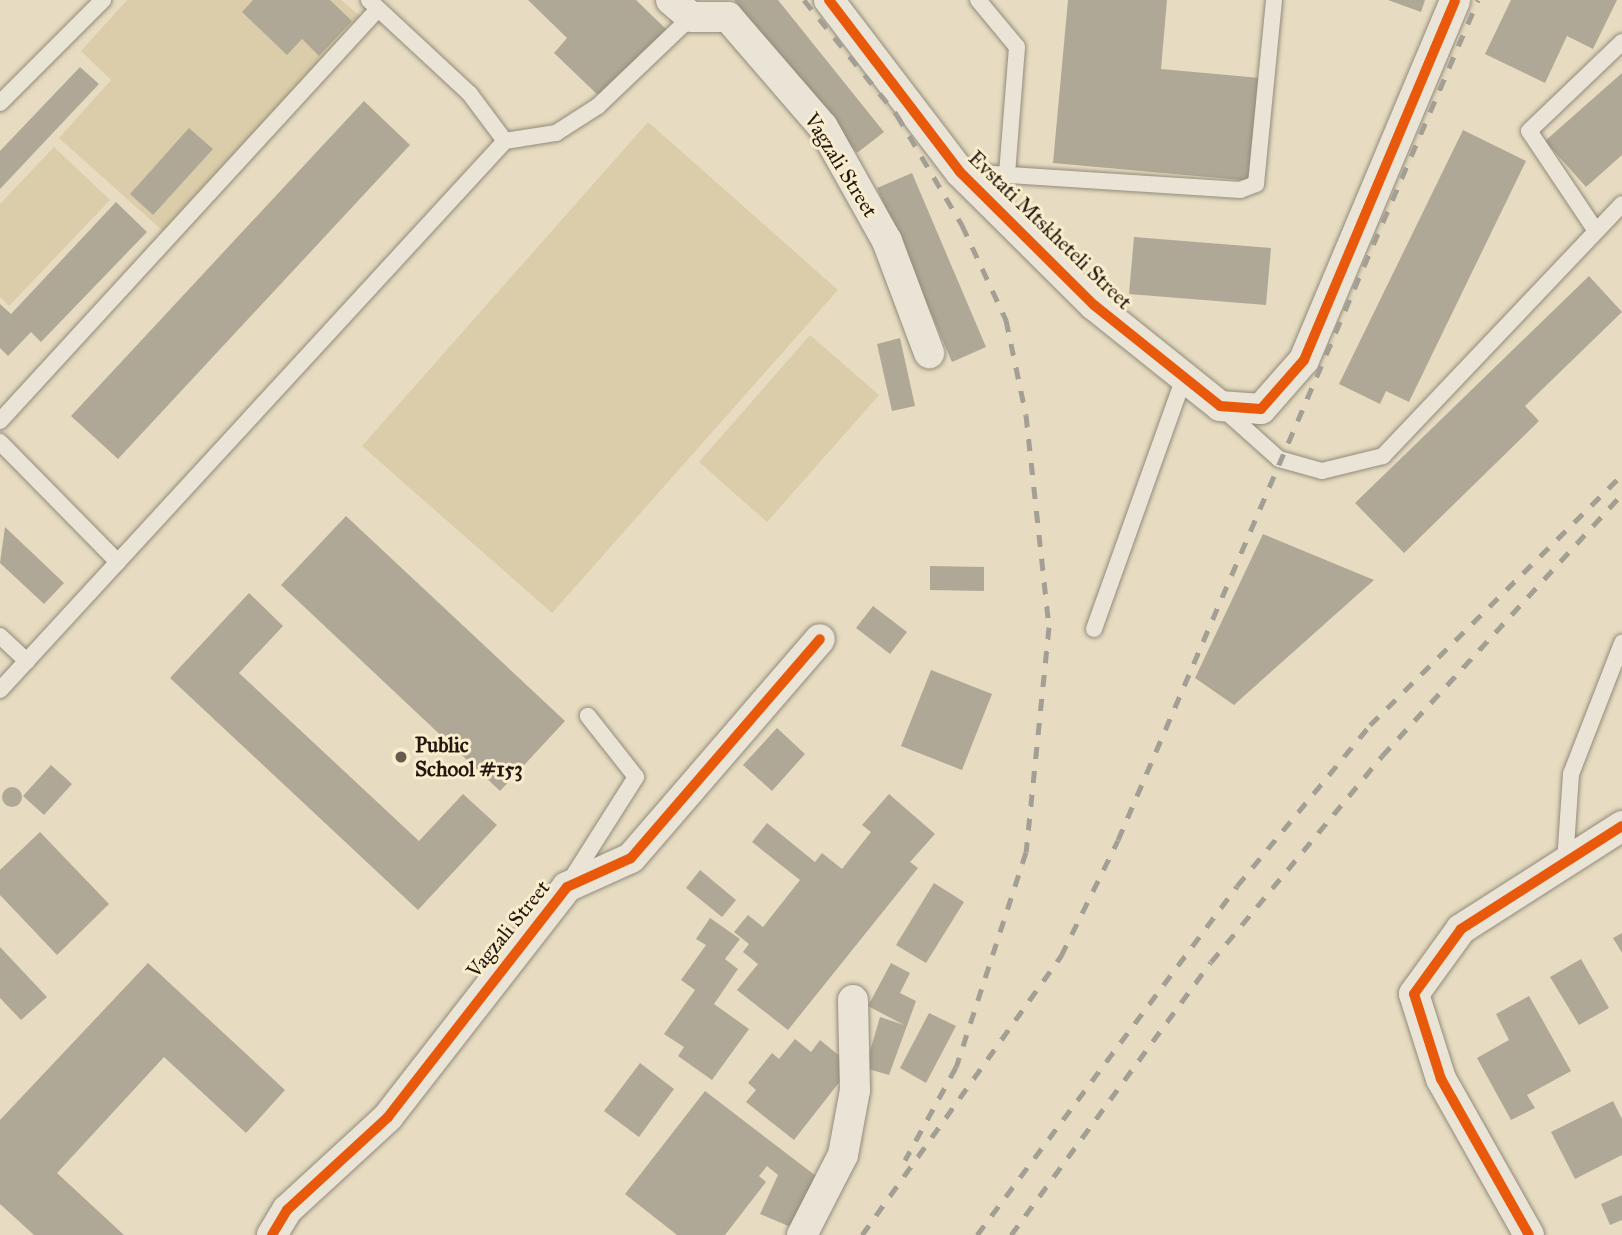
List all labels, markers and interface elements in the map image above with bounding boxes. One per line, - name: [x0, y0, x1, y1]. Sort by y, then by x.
- street label: Vagzali Street: [799, 108, 883, 222]
- street label: Evstati Mtskheteli Street: [963, 145, 1137, 315]
- place label: Public School #153: [415, 732, 523, 782]
- marker: Public School #153: [393, 749, 409, 765]
- street label: Vagzali Street: [461, 875, 555, 983]

